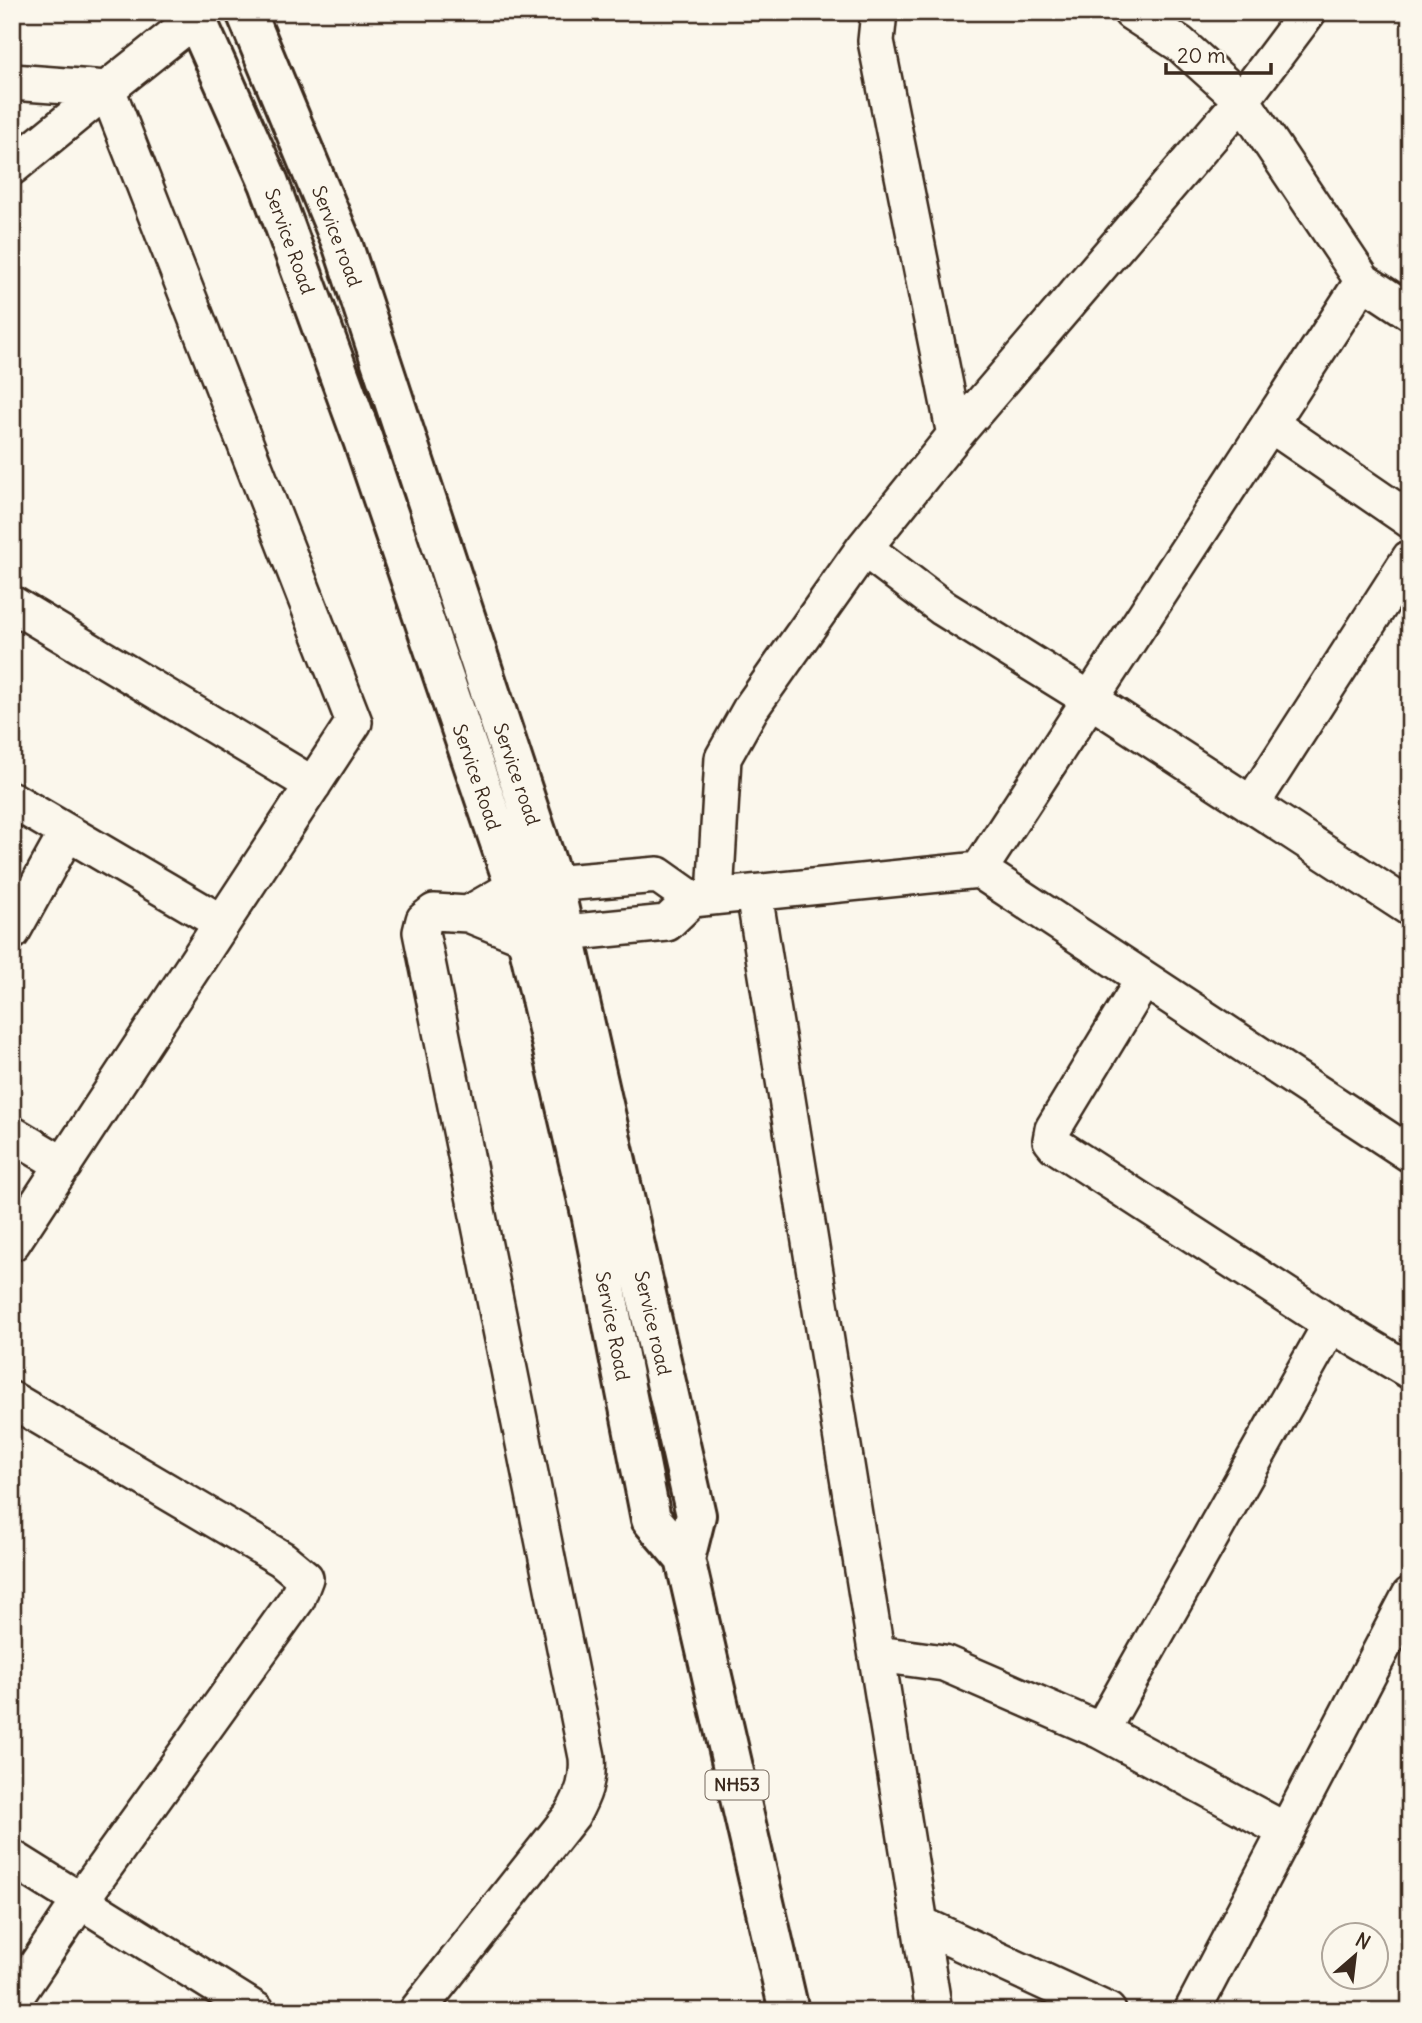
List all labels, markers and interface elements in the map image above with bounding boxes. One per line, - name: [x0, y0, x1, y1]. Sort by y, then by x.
- scale bar: [1166, 32, 1272, 76]
- text: 20 m: [1177, 42, 1226, 69]
- street label: Service road: [307, 182, 367, 290]
- street label: Service Road: [260, 185, 320, 297]
- street label: Service road: [488, 720, 546, 828]
- street label: Service Road: [448, 721, 506, 833]
- street label: Service road: [629, 1268, 677, 1378]
- street label: Service Road: [591, 1269, 635, 1383]
- road number: NH53: [706, 1770, 768, 1800]
- north arrow: [1320, 1922, 1390, 1992]
- text: N: [1352, 1927, 1374, 1955]

